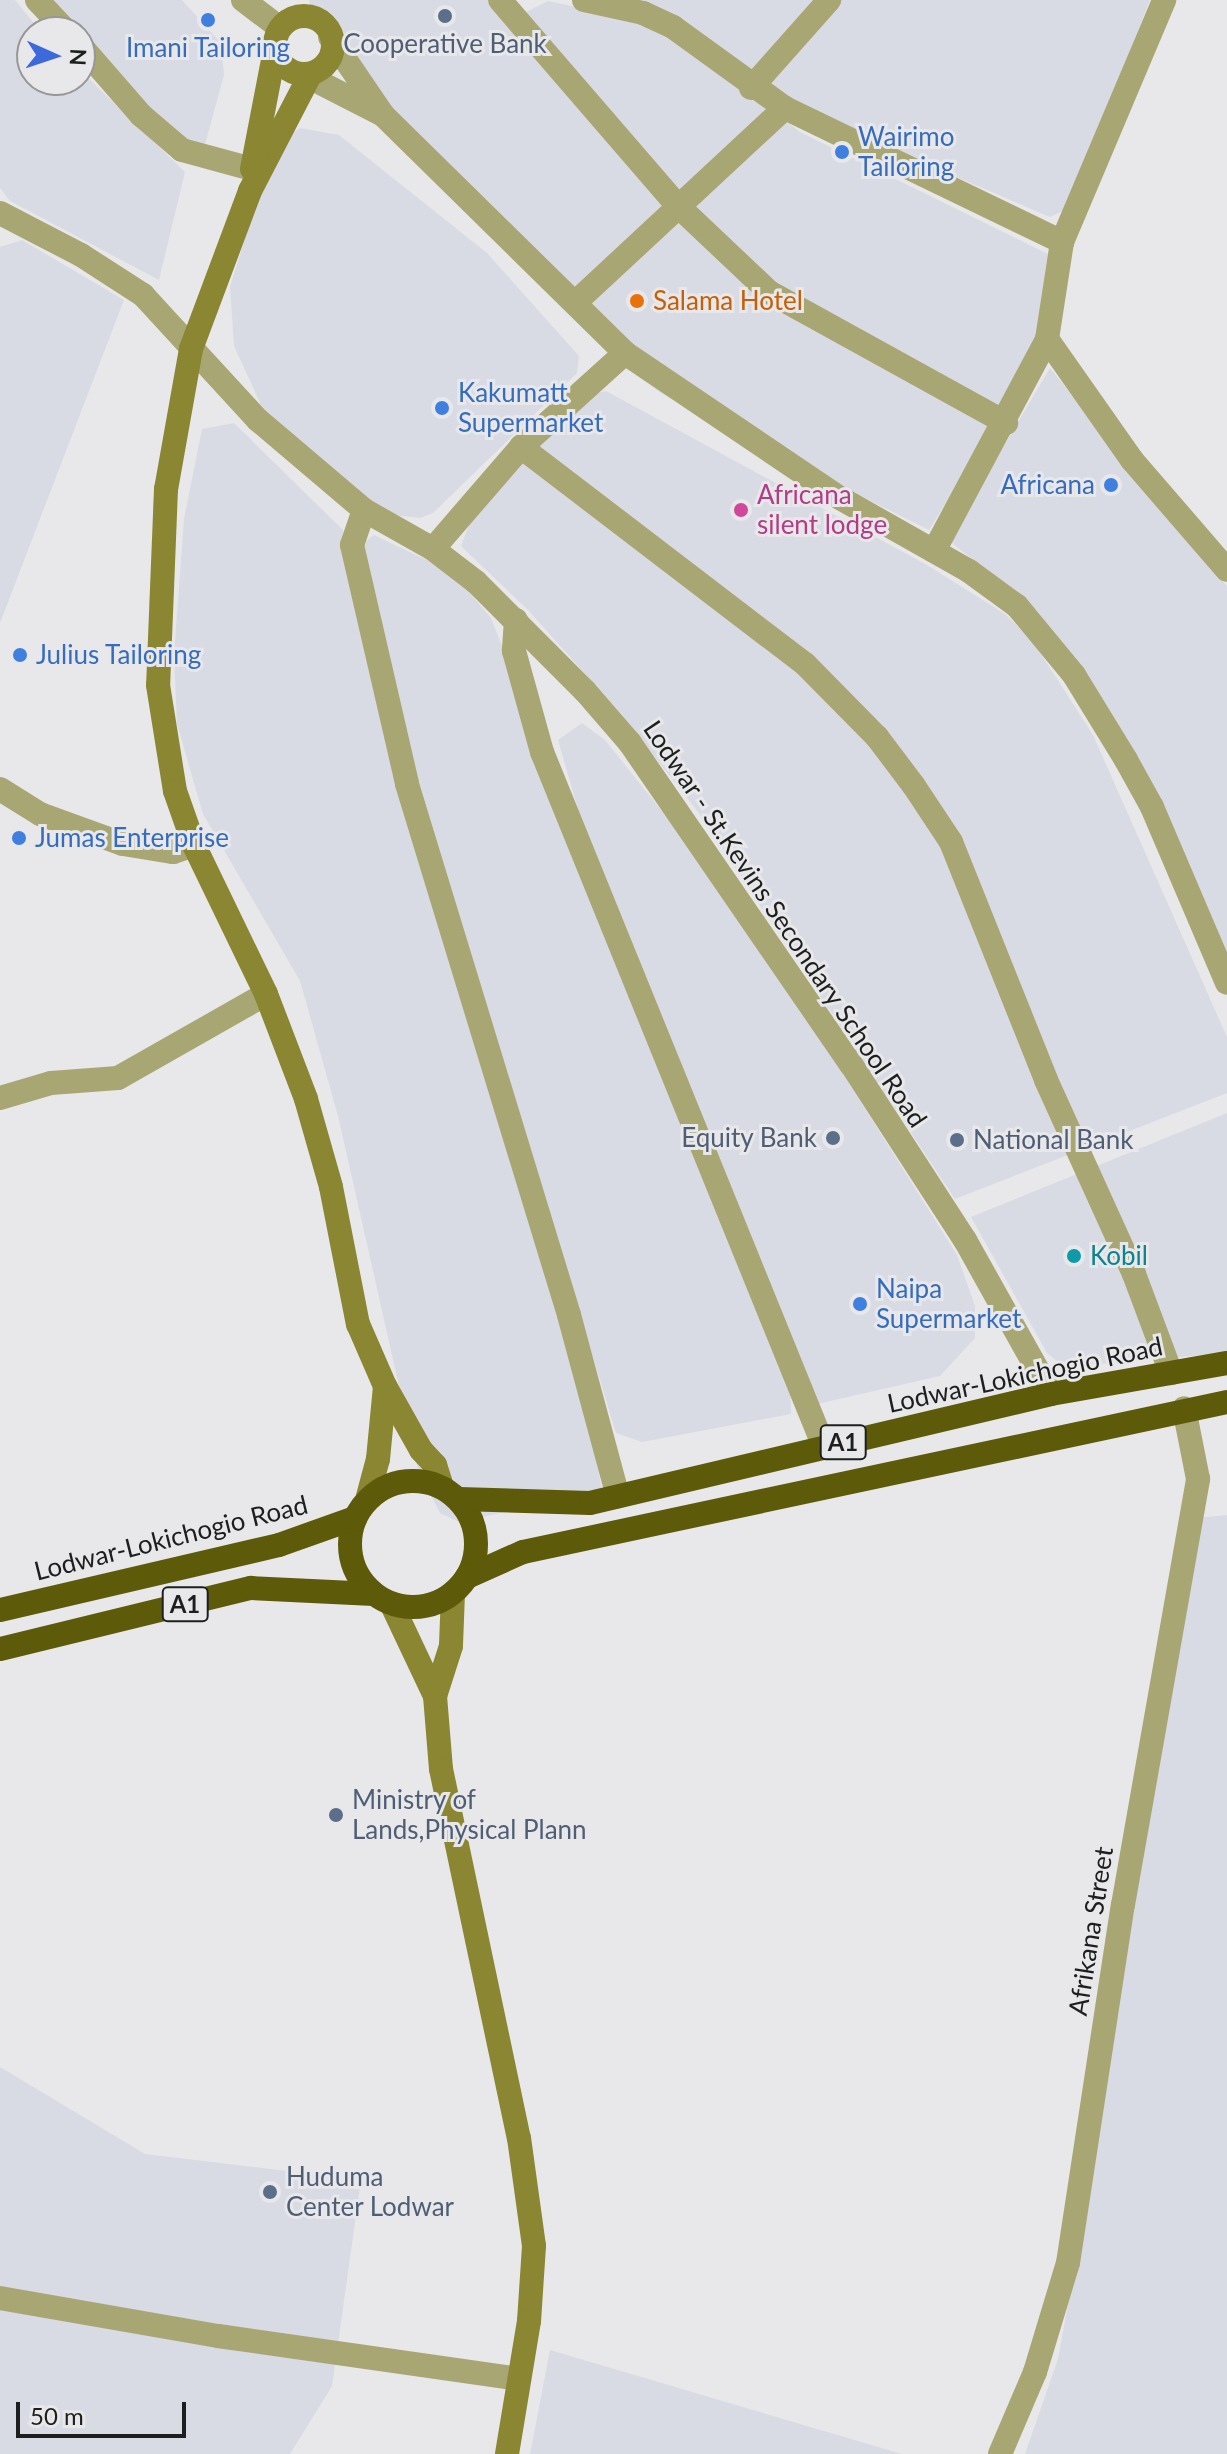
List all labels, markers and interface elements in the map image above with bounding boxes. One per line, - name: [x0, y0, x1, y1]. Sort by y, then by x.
- marker: Cooperative Bank: [436, 7, 454, 25]
- marker: Imani Tailoring: [199, 11, 217, 29]
- north arrow: [16, 16, 96, 96]
- place label: Cooperative Bank: [343, 28, 547, 60]
- place label: Imani Tailoring: [126, 32, 290, 64]
- text: N: [65, 48, 92, 66]
- place label: Wairimo Tailoring: [858, 121, 954, 182]
- marker: Wairimo Tailoring: [833, 143, 851, 161]
- place label: Salama Hotel: [653, 285, 803, 317]
- marker: Salama Hotel: [628, 292, 646, 310]
- place label: Kakumatt Supermarket: [458, 377, 603, 438]
- marker: Kakumatt Supermarket: [433, 399, 451, 417]
- place label: Africana: [1000, 469, 1095, 501]
- marker: Africana: [1102, 476, 1120, 494]
- place label: Africana silent lodge: [757, 479, 887, 540]
- marker: Africana silent lodge: [732, 501, 750, 519]
- place label: Julius Tailoring: [36, 639, 202, 671]
- marker: Julius Tailoring: [11, 646, 29, 664]
- street label: Lodwar - St.Kevins Secondary School Road: [636, 714, 934, 1134]
- place label: Jumas Enterprise: [35, 822, 229, 854]
- marker: Jumas Enterprise: [10, 829, 28, 847]
- place label: Equity Bank: [681, 1122, 817, 1154]
- place label: National Bank: [973, 1124, 1133, 1156]
- marker: Equity Bank: [824, 1129, 842, 1147]
- marker: National Bank: [948, 1131, 966, 1149]
- place label: Kobil: [1090, 1240, 1148, 1272]
- marker: Kobil: [1065, 1247, 1083, 1265]
- place label: Naipa Supermarket: [876, 1273, 1021, 1334]
- marker: Naipa Supermarket: [851, 1295, 869, 1313]
- street label: Lodwar-Lokichogio Road: [885, 1331, 1165, 1419]
- road number: A1: [819, 1422, 867, 1462]
- street label: Lodwar-Lokichogio Road: [31, 1489, 311, 1587]
- road number: A1: [161, 1584, 209, 1624]
- place label: Ministry of Lands,Physical Plann: [352, 1784, 587, 1846]
- marker: Ministry of Lands,Physical Plann: [327, 1806, 345, 1824]
- street label: Afrikana Street: [1062, 1844, 1120, 2018]
- place label: Huduma Center Lodwar: [286, 2161, 455, 2222]
- marker: Huduma Center Lodwar: [261, 2183, 279, 2201]
- scale bar: [20, 2386, 190, 2436]
- text: 50 m: [30, 2401, 84, 2430]

